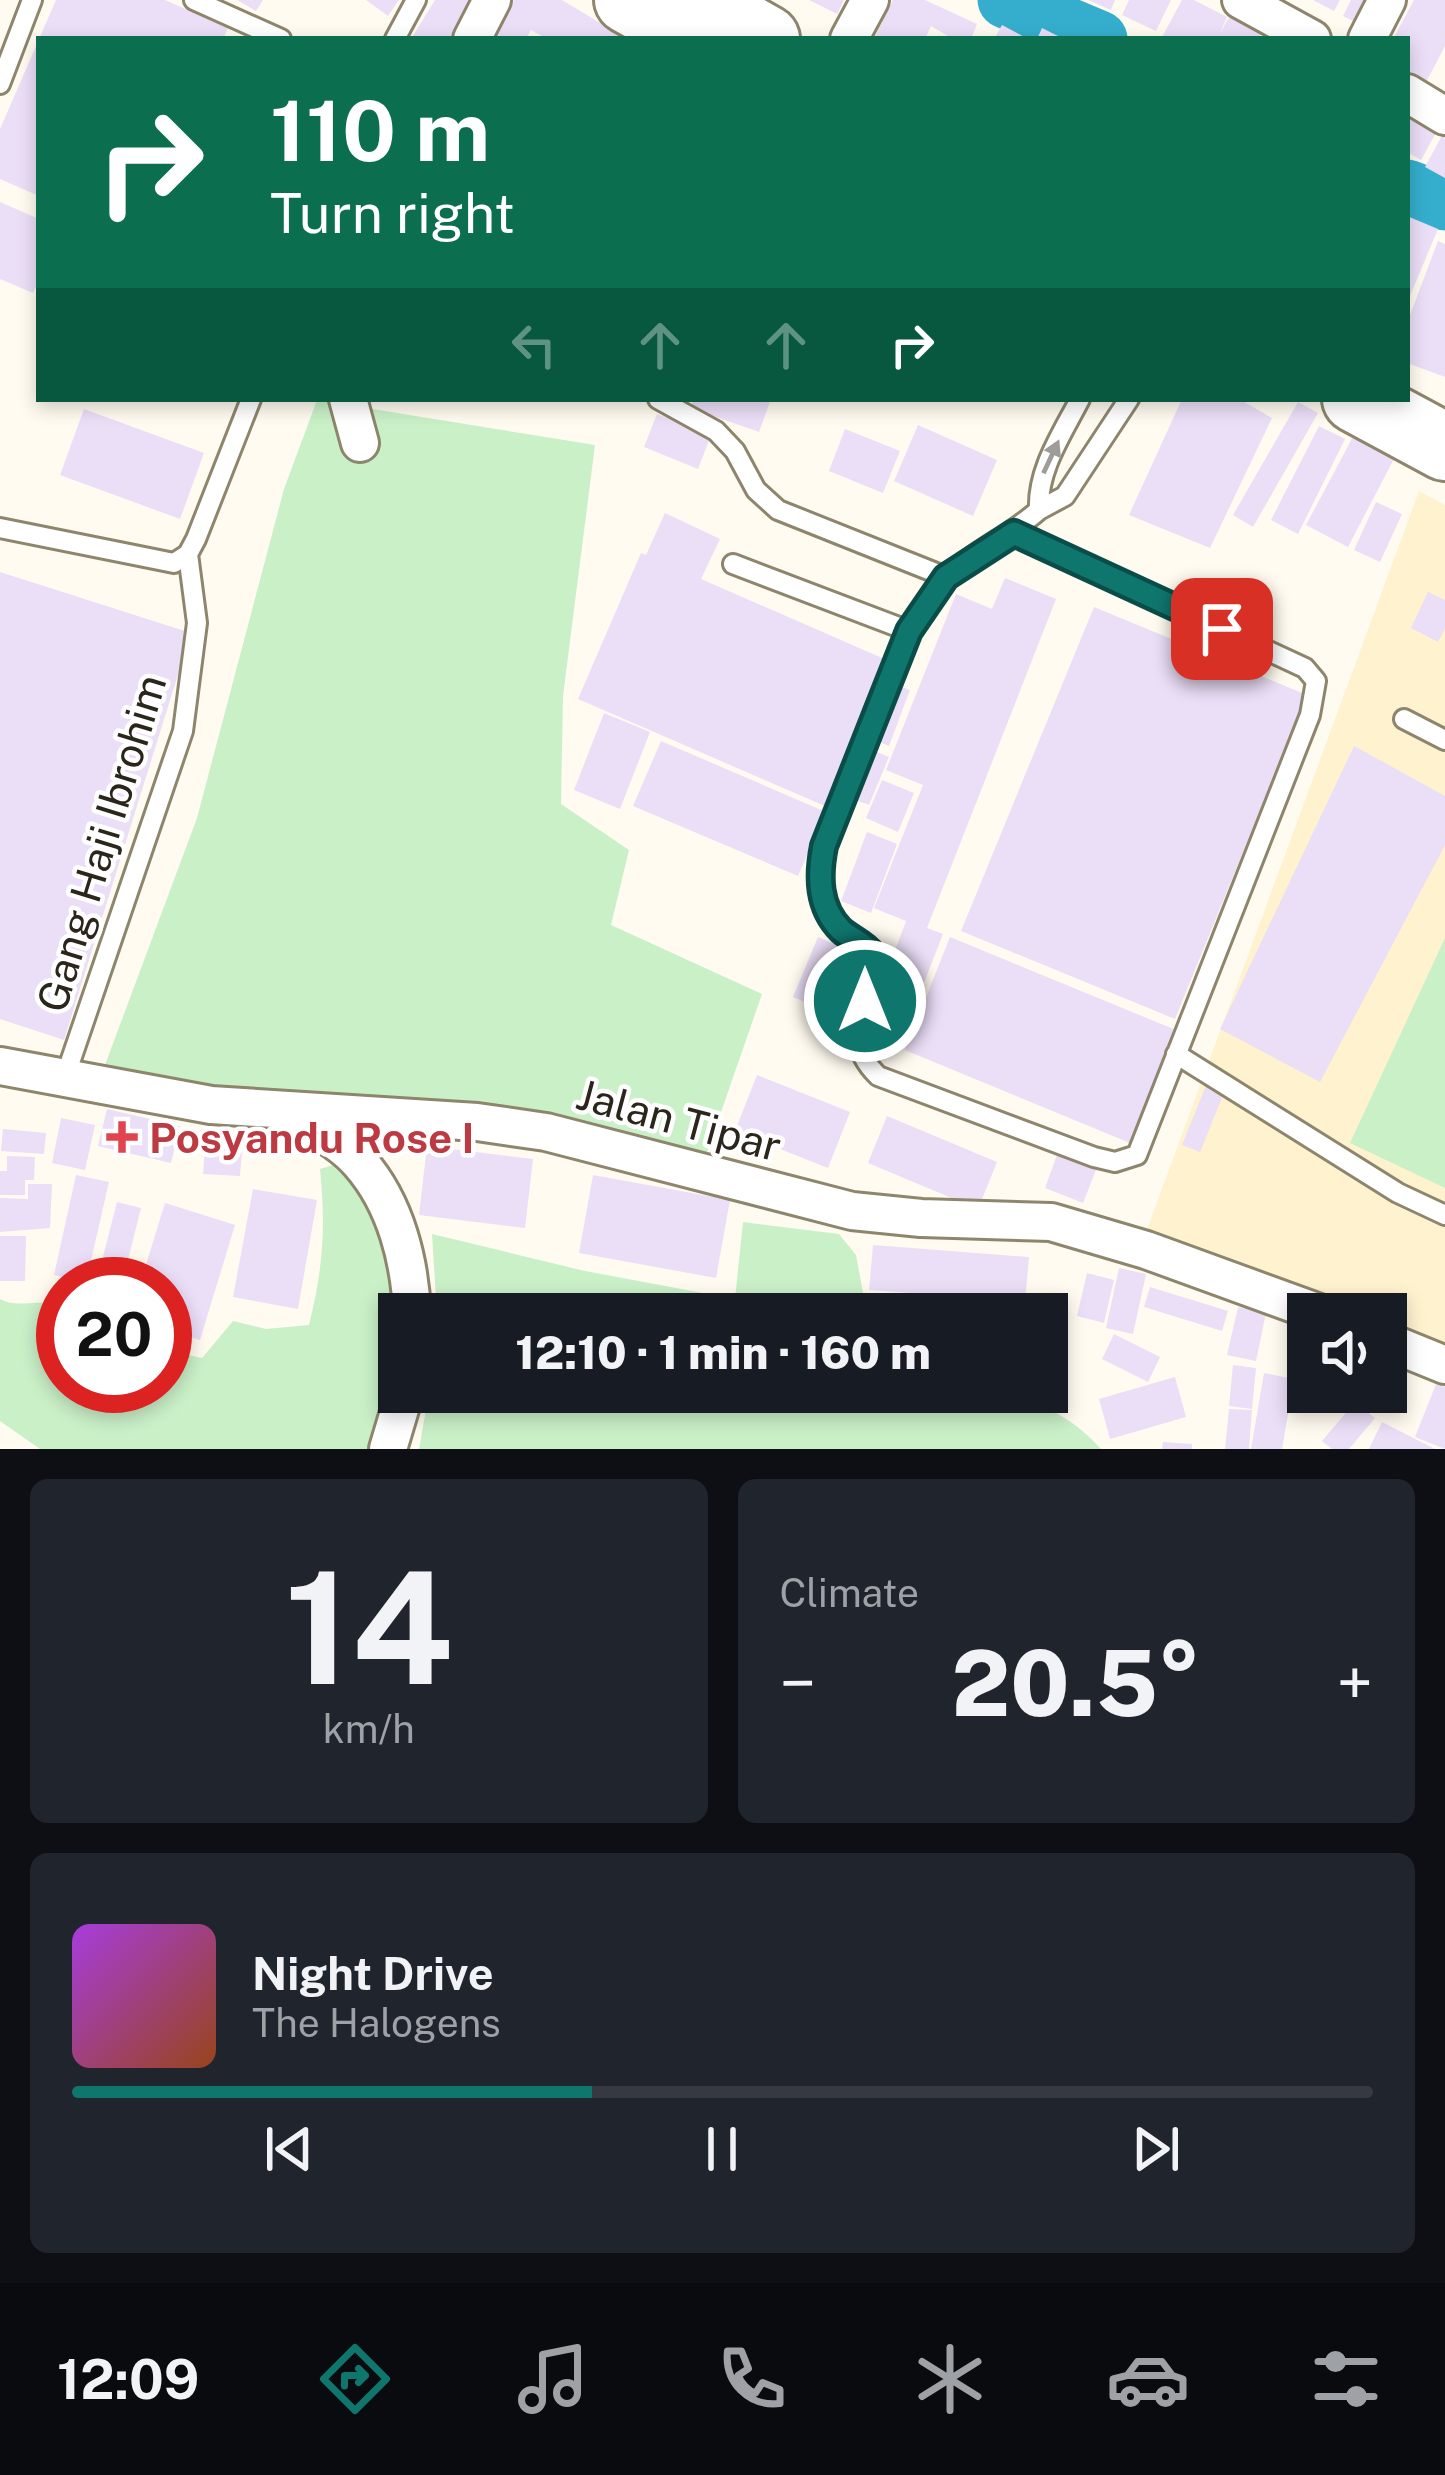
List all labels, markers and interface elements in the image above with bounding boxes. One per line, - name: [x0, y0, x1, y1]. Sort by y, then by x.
- text: 110 m: [270, 81, 490, 180]
- icon: right: [72, 84, 228, 240]
- text: Turn right: [270, 182, 515, 245]
- icon: left: [501, 312, 567, 378]
- icon: ahead: [627, 312, 693, 378]
- icon: ahead: [753, 312, 819, 378]
- icon: right: [879, 312, 945, 378]
- one-way arrow: [1042, 439, 1062, 474]
- pin: [1171, 578, 1273, 680]
- icon: arrive: [1189, 596, 1255, 662]
- street label: Gang Haji Ibrohim: [26, 669, 176, 1017]
- position arrow: [802, 938, 928, 1064]
- street label: Jalan Tipar: [571, 1069, 787, 1171]
- place label: Posyandu Rose I: [149, 1113, 475, 1162]
- marker: Posyandu Rose I: [106, 1121, 138, 1153]
- speed limit sign: 20: [36, 1257, 192, 1413]
- map controls: [1287, 1293, 1407, 1413]
- button: sound: [1287, 1293, 1407, 1413]
- text: 12:10 · 1 min · 160 m: [515, 1326, 931, 1379]
- text: 14: [284, 1536, 453, 1719]
- text: Climate: [780, 1570, 919, 1616]
- text: 20.5°: [952, 1630, 1201, 1736]
- text: −: [780, 1644, 816, 1722]
- text: +: [1336, 1644, 1373, 1722]
- text: km/h: [323, 1706, 415, 1752]
- text: Night Drive: [252, 1947, 494, 2000]
- text: The Halogens: [252, 2000, 501, 2046]
- icon: previous: [256, 2116, 322, 2182]
- icon: pause: [689, 2116, 755, 2182]
- icon: next: [1123, 2116, 1189, 2182]
- icon: directions: [313, 2337, 397, 2421]
- icon: music: [511, 2337, 595, 2421]
- icon: phone: [710, 2337, 794, 2421]
- icon: climate: [908, 2337, 992, 2421]
- icon: car: [1106, 2337, 1190, 2421]
- icon: filters: [1304, 2337, 1388, 2421]
- text: 12:09: [57, 2348, 199, 2411]

